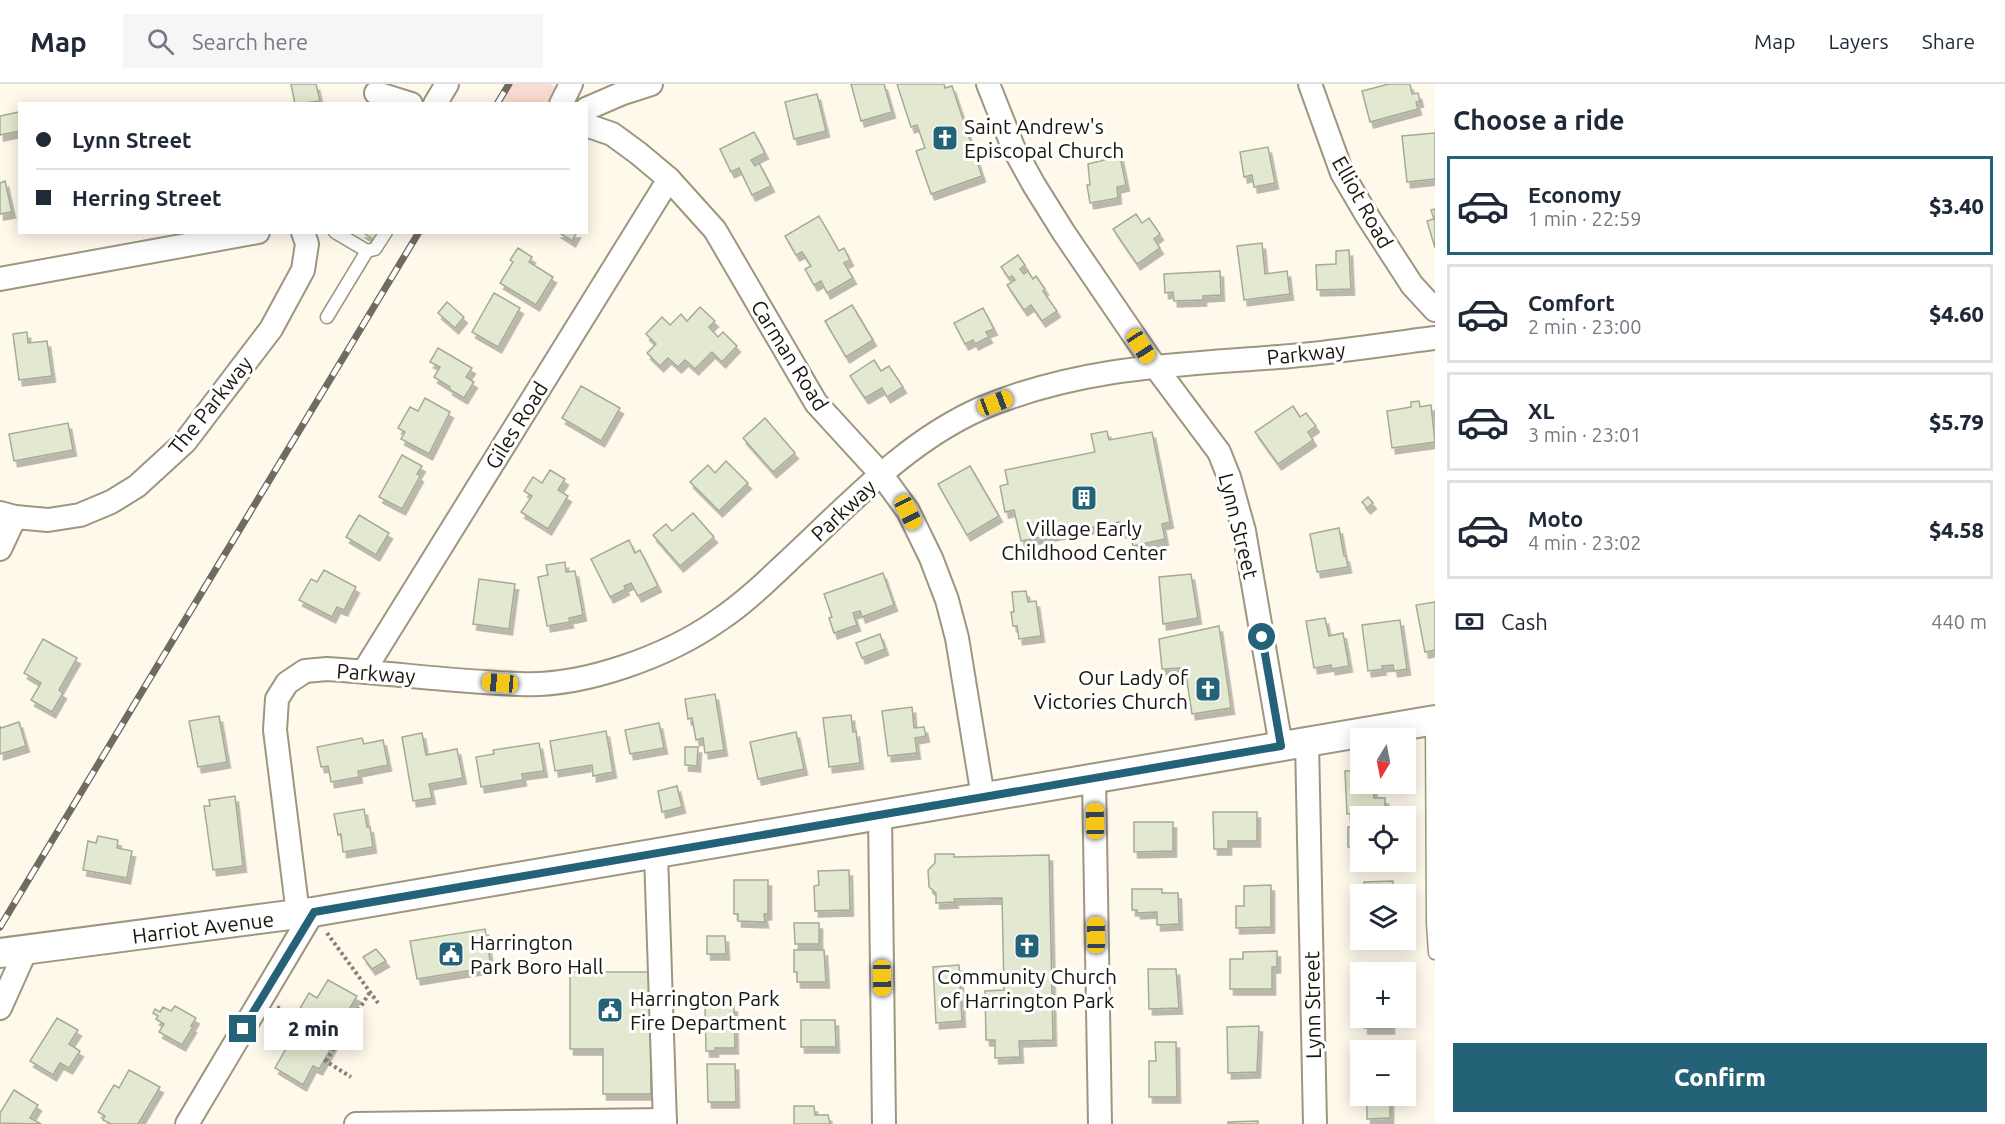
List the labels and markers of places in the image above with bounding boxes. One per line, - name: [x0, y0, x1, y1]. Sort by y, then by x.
- place label: Saint Andrew's Episcopal Church: [964, 114, 1124, 162]
- church icon: Saint Andrew's Episcopal Church: [930, 123, 960, 153]
- building icon: Village Early Childhood Center: [1069, 483, 1099, 513]
- place label: Village Early Childhood Center: [1001, 516, 1167, 564]
- place label: Our Lady of Victories Church: [1034, 665, 1189, 713]
- church icon: Our Lady of Victories Church: [1193, 674, 1223, 704]
- place label: Harrington Park Boro Hall: [470, 930, 604, 978]
- church icon: Community Church of Harrington Park: [1012, 931, 1042, 961]
- public building icon: Harrington Park Boro Hall: [436, 939, 466, 969]
- place label: Community Church of Harrington Park: [937, 964, 1117, 1012]
- place label: Harrington Park Fire Department: [630, 986, 786, 1034]
- public building icon: Harrington Park Fire Department: [595, 995, 625, 1025]

